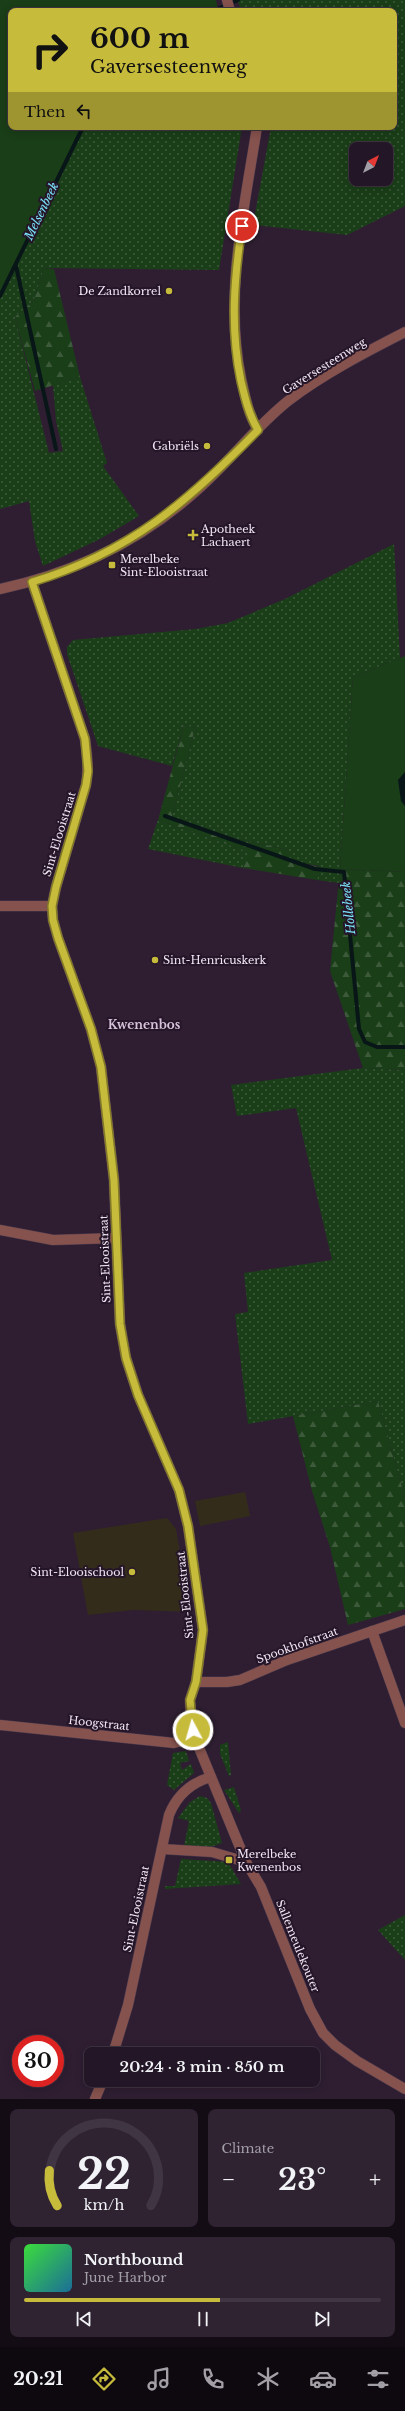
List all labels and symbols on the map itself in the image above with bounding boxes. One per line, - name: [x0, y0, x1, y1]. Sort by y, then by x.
- north arrow: [349, 142, 393, 186]
- water label: Melsenbeek: [20, 180, 61, 243]
- pin: [225, 209, 259, 243]
- place label: De Zandkorrel: [78, 284, 161, 298]
- marker: De Zandkorrel: [164, 286, 174, 296]
- street label: Gaversesteenweg: [280, 334, 369, 397]
- place label: Gabriëls: [152, 439, 199, 453]
- marker: Gabriëls: [202, 441, 212, 451]
- place label: Apotheek Lachaert: [200, 522, 255, 549]
- marker: Apotheek Lachaert: [188, 530, 198, 540]
- place label: Merelbeke Sint-Elooistraat: [120, 552, 209, 579]
- marker: Merelbeke Sint-Elooistraat: [107, 560, 117, 570]
- street label: Sint-Elooistraat: [39, 789, 79, 878]
- water label: Hollebeek: [338, 881, 358, 936]
- place label: Sint-Henricuskerk: [163, 953, 267, 967]
- marker: Sint-Henricuskerk: [150, 955, 160, 965]
- district label: Kwenenbos: [108, 1017, 181, 1032]
- street label: Sint-Elooistraat: [96, 1214, 114, 1303]
- street label: Sint-Elooistraat: [173, 1550, 197, 1639]
- place label: Sint-Elooischool: [30, 1565, 124, 1579]
- marker: Sint-Elooischool: [127, 1567, 137, 1577]
- street label: Spookhofstraat: [254, 1623, 340, 1666]
- position arrow: [172, 1709, 214, 1751]
- street label: Hoogstraat: [68, 1713, 131, 1733]
- place label: Merelbeke Kwenenbos: [237, 1847, 301, 1874]
- marker: Merelbeke Kwenenbos: [224, 1855, 234, 1865]
- street label: Sint-Elooistraat: [120, 1864, 152, 1953]
- street label: Sallemeulekouter: [273, 1898, 323, 1995]
- speed limit sign: 30: [12, 2035, 64, 2087]

